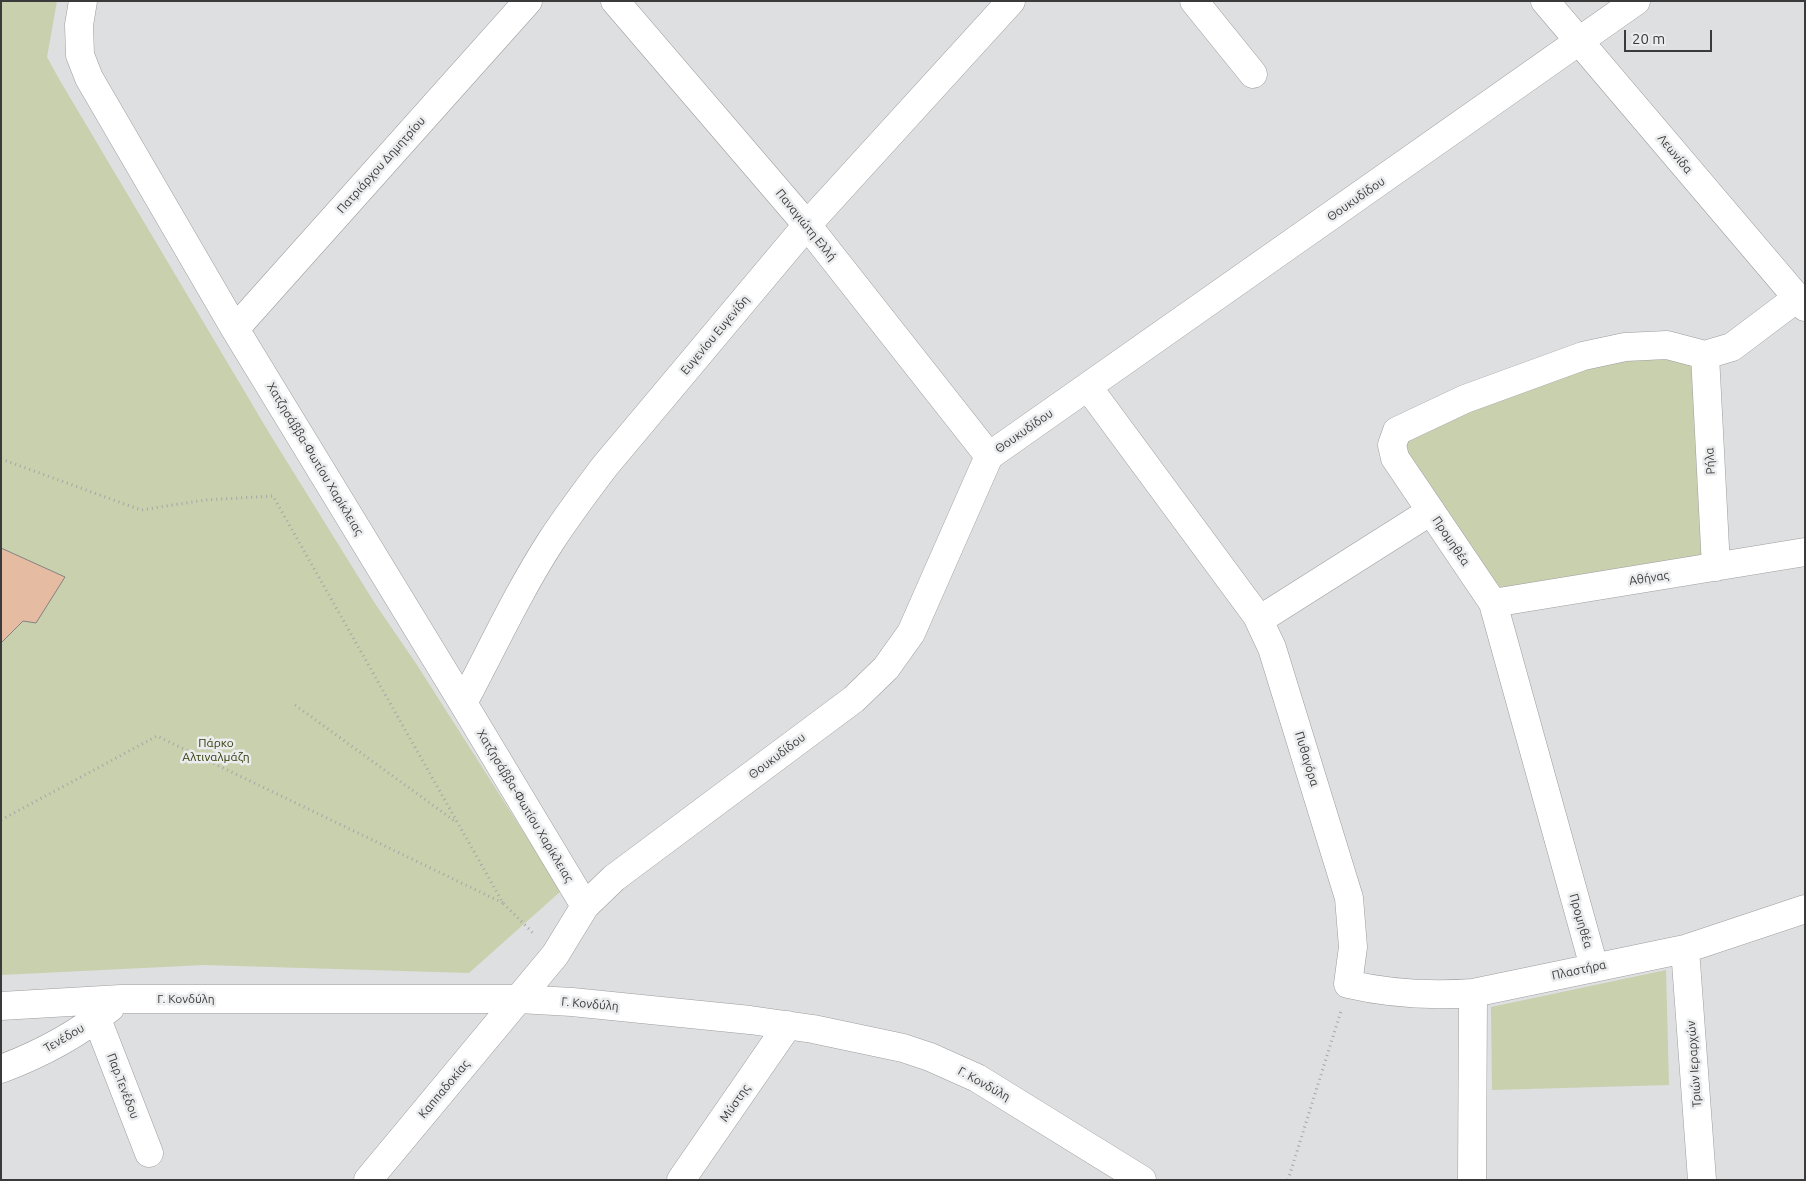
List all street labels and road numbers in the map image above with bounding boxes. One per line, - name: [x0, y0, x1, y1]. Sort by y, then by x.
- street label: Πατριάρχου Δημητρίου: [334, 114, 428, 216]
- street label: Λεωνίδα: [1654, 131, 1696, 177]
- street label: Θουκυδίδου: [1324, 174, 1388, 224]
- street label: Παναγιώτη Ελλή: [773, 186, 839, 264]
- street label: Ευγενίου Ευγενίδη: [678, 293, 752, 377]
- street label: Χατζησάββα-Φωτίου Χαρίκλειας: [264, 380, 366, 538]
- street label: Θουκυδίδου: [992, 406, 1056, 456]
- street label: Ρήλα: [1702, 447, 1718, 475]
- street label: Προμηθέα: [1429, 514, 1473, 568]
- street label: Αθήνας: [1628, 568, 1670, 588]
- street label: Χατζησάββα-Φωτίου Χαρίκλειας: [474, 727, 576, 885]
- street label: Θουκυδίδου: [746, 730, 808, 782]
- street label: Πυθαγόρα: [1292, 730, 1322, 788]
- street label: Προμηθέα: [1566, 892, 1596, 950]
- street label: Πλαστήρα: [1550, 957, 1608, 983]
- street label: Γ. Κονδύλη: [157, 992, 215, 1006]
- street label: Γ. Κονδύλη: [561, 994, 619, 1014]
- street label: Τριών Ιεραρχών: [1684, 1020, 1704, 1108]
- street label: Τενέδου: [41, 1021, 87, 1055]
- street label: Παρ.Τενέδου: [104, 1051, 142, 1121]
- street label: Καππαδοκίας: [416, 1057, 472, 1121]
- street label: Γ. Κονδύλη: [955, 1064, 1013, 1104]
- street label: Μύστης: [717, 1082, 753, 1124]

